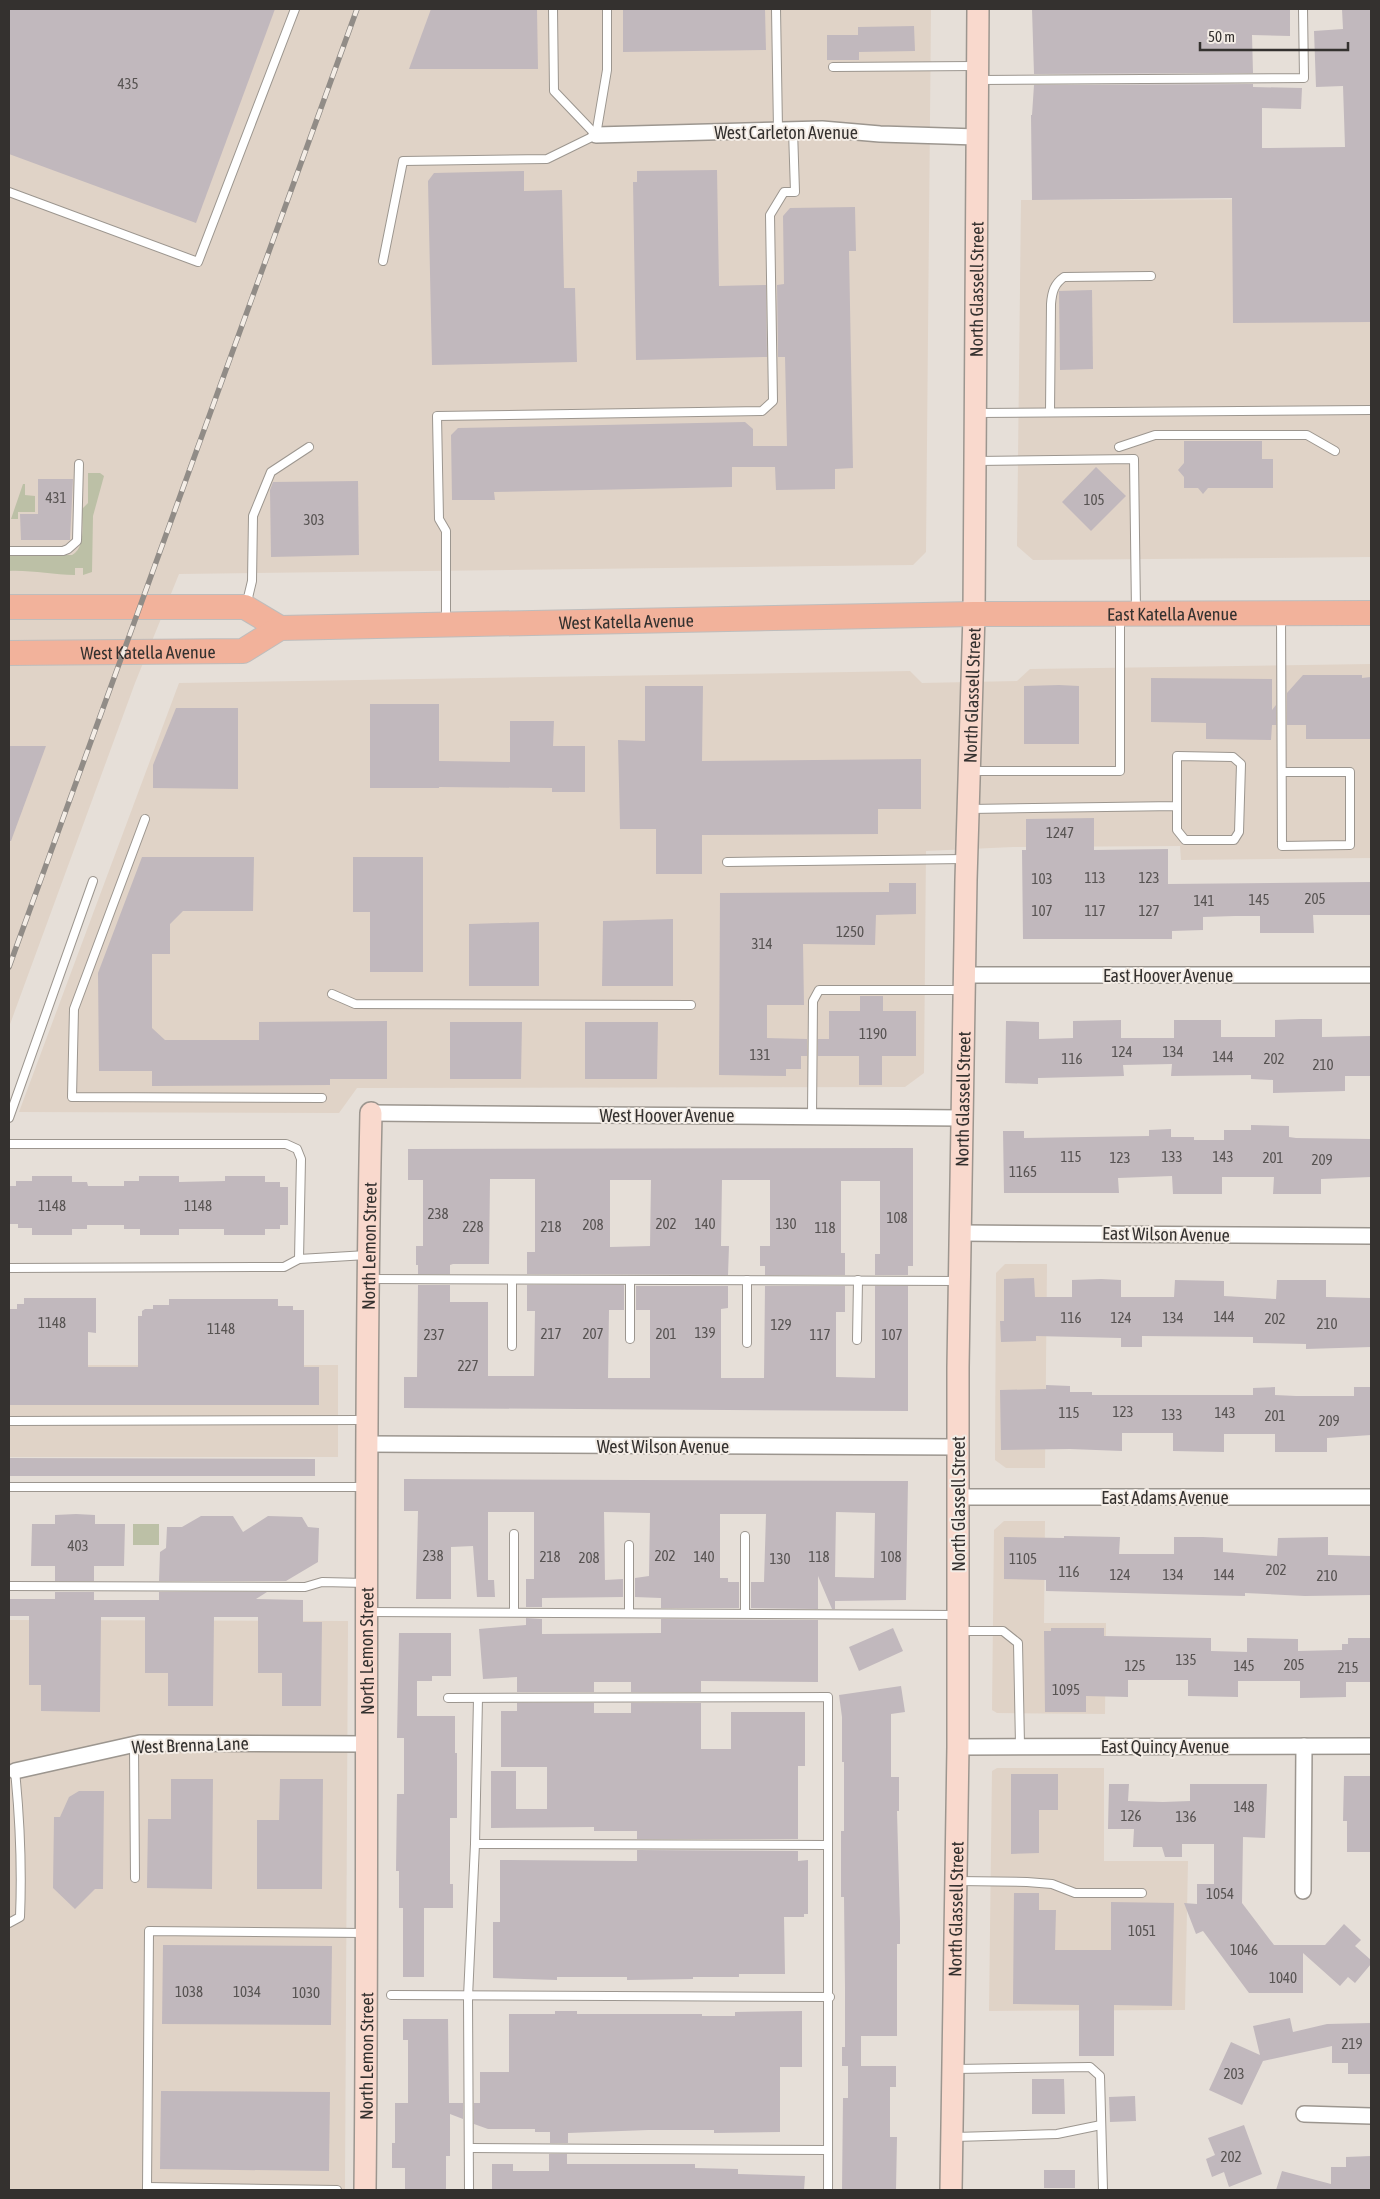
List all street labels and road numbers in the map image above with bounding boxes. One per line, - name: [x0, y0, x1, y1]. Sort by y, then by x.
- street label: West Carleton Avenue: [714, 122, 858, 143]
- street label: North Glassell Street: [965, 221, 987, 357]
- street label: East Katella Avenue: [1107, 603, 1238, 624]
- street label: West Katella Avenue: [559, 609, 694, 633]
- street label: North Glassell Street: [959, 627, 984, 763]
- street label: West Katella Avenue: [80, 641, 216, 663]
- street label: East Hoover Avenue: [1103, 965, 1233, 986]
- street label: North Glassell Street: [951, 1031, 974, 1167]
- street label: West Hoover Avenue: [600, 1105, 734, 1126]
- street label: North Lemon Street: [357, 1182, 380, 1310]
- street label: East Wilson Avenue: [1102, 1222, 1230, 1246]
- street label: West Wilson Avenue: [597, 1436, 729, 1457]
- street label: North Glassell Street: [948, 1436, 969, 1572]
- street label: East Adams Avenue: [1101, 1487, 1229, 1508]
- street label: North Lemon Street: [356, 1587, 377, 1715]
- street label: West Brenna Lane: [131, 1732, 249, 1758]
- street label: East Quincy Avenue: [1101, 1736, 1229, 1757]
- street label: North Glassell Street: [944, 1841, 967, 1977]
- street label: North Lemon Street: [355, 1992, 377, 2120]

